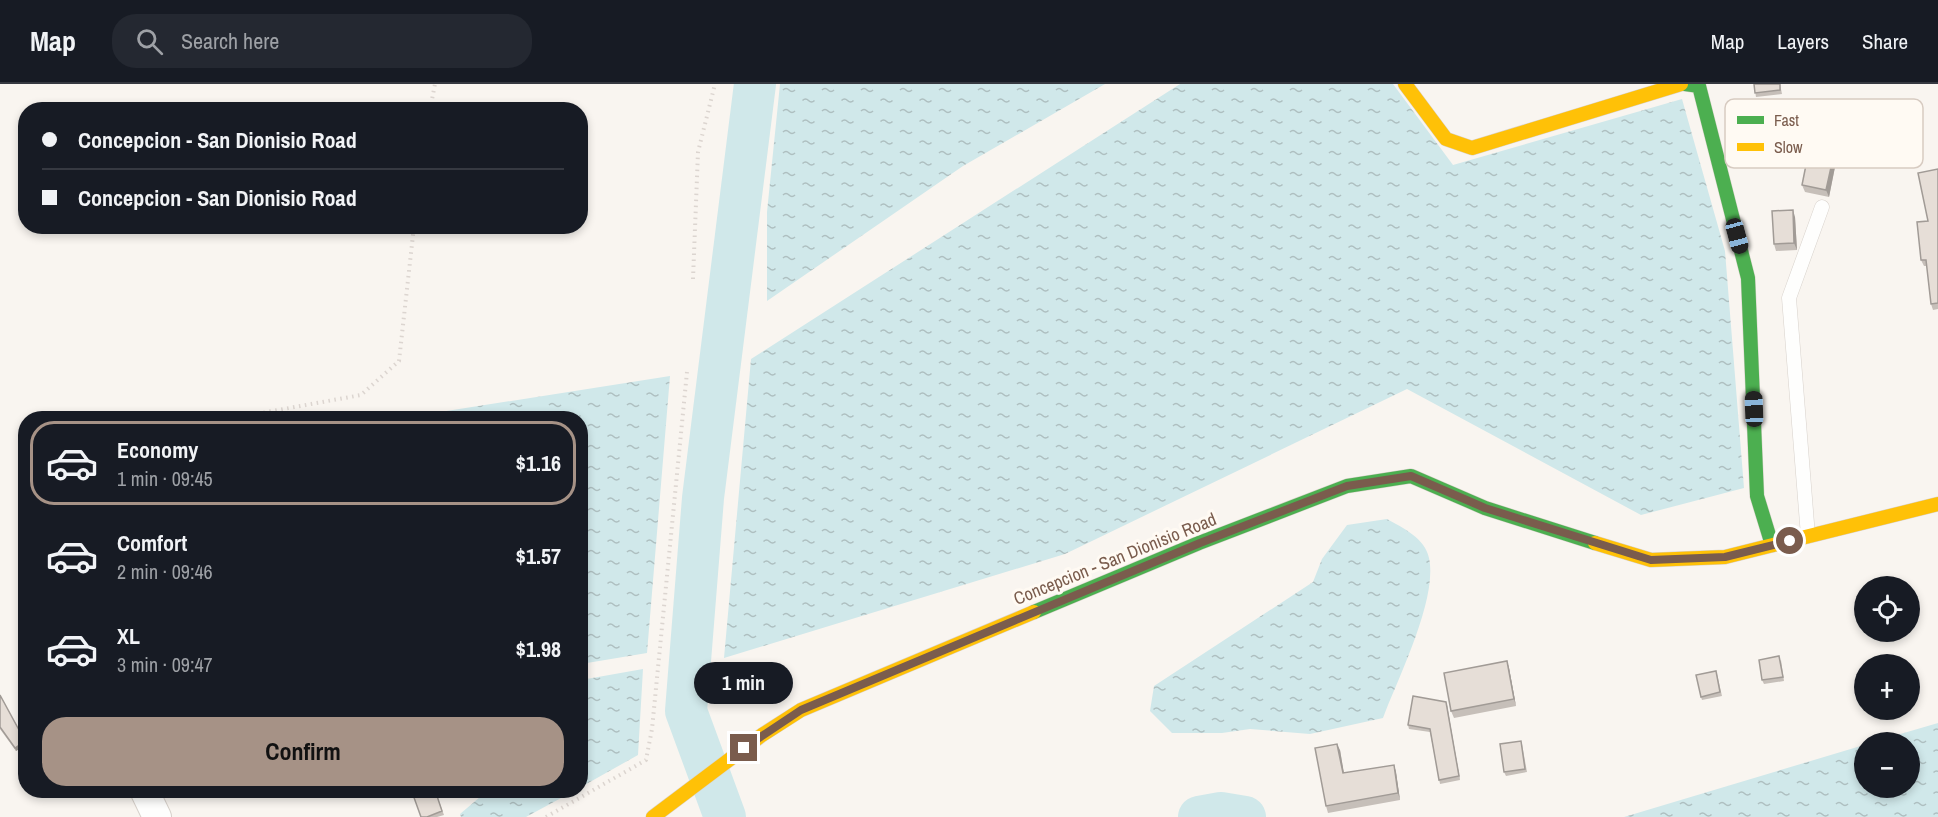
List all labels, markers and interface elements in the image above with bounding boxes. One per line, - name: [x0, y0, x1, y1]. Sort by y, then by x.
- search box: [112, 14, 532, 68]
- text: Map: [30, 22, 76, 60]
- icon: search: [133, 25, 166, 58]
- text: Search here: [181, 26, 279, 56]
- text: Map: [1711, 27, 1744, 56]
- text: Layers: [1777, 27, 1829, 56]
- text: Share: [1862, 27, 1908, 56]
- legend: [1725, 99, 1923, 168]
- text: Fast: [1774, 109, 1799, 131]
- text: Concepcion - San Dionisio Road: [78, 125, 357, 155]
- text: Slow: [1774, 136, 1803, 158]
- text: Concepcion - San Dionisio Road: [78, 183, 357, 213]
- car: [1724, 216, 1750, 256]
- car: [1744, 391, 1764, 427]
- text: Economy: [117, 435, 198, 465]
- icon: car: [45, 436, 99, 490]
- text: $1.16: [516, 448, 561, 478]
- text: 1 min · 09:45: [117, 465, 213, 492]
- street label: Concepcion - San Dionisio Road: [1010, 506, 1220, 611]
- route start: [1776, 527, 1803, 554]
- text: Comfort: [117, 528, 187, 558]
- icon: car: [45, 529, 99, 583]
- text: $1.57: [516, 541, 561, 571]
- text: 2 min · 09:46: [117, 558, 213, 585]
- map controls: [1854, 576, 1920, 798]
- button: locate: [1854, 576, 1920, 642]
- text: XL: [117, 621, 140, 651]
- icon: car: [45, 622, 99, 676]
- text: $1.98: [516, 634, 561, 664]
- text: 3 min · 09:47: [117, 651, 213, 678]
- button: +: [1854, 654, 1920, 720]
- callout: 1 min: [694, 661, 794, 703]
- text: 1 min: [722, 669, 765, 696]
- button: Confirm: [42, 717, 564, 786]
- button: −: [1854, 732, 1920, 798]
- route end: [730, 734, 757, 761]

